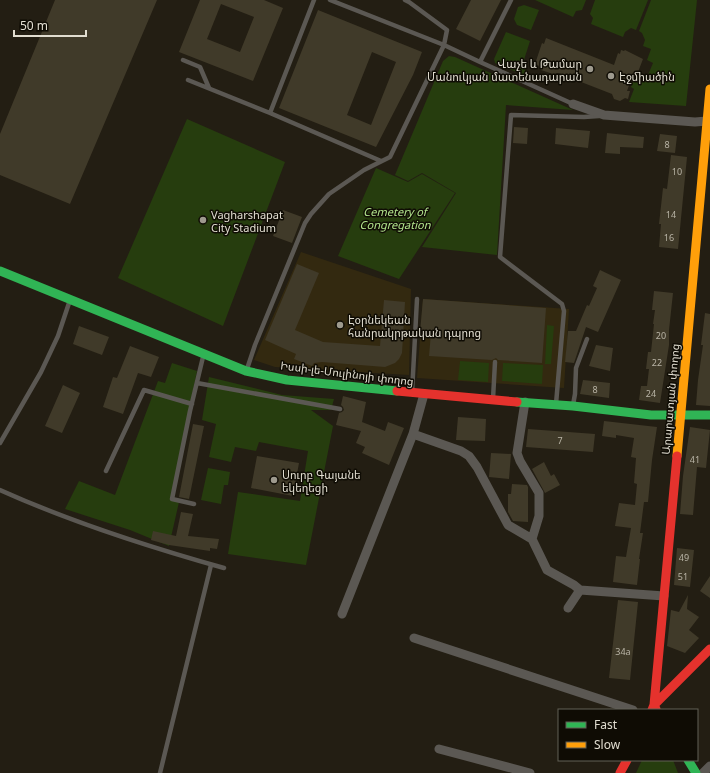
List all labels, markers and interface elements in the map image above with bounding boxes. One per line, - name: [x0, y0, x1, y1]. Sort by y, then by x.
- scale bar: [14, 12, 86, 38]
- text: 50 m: [20, 17, 48, 34]
- place label: Վաչե և Թամար Մանուկյան մատենադարան: [427, 56, 582, 84]
- marker: Վաչե և Թամար Մանուկյան մատենադարան: [585, 64, 595, 74]
- place label: Էջմիածին: [619, 69, 675, 84]
- marker: Էջմիածին: [606, 71, 616, 81]
- house number: 8: [664, 138, 670, 151]
- house number: 10: [672, 165, 682, 178]
- park label: Cemetery of Congregation: [360, 204, 432, 232]
- place label: Vagharshapat City Stadium: [211, 207, 283, 235]
- house number: 14: [666, 208, 676, 221]
- marker: Vagharshapat City Stadium: [198, 215, 208, 225]
- house number: 16: [664, 231, 674, 244]
- place label: Էօրնեկեան հանրակրթական դպրոց: [348, 312, 481, 340]
- marker: Էօրնեկեան հանրակրթական դպրոց: [335, 320, 345, 330]
- house number: 20: [656, 329, 666, 342]
- street label: Արարատյան փողոց: [658, 343, 682, 455]
- house number: 22: [652, 356, 662, 369]
- street label: Իսսի-լե-Մուլինոյի փողոց: [280, 357, 414, 389]
- house number: 8: [592, 383, 598, 396]
- house number: 24: [646, 387, 656, 400]
- house number: 7: [557, 434, 563, 447]
- house number: 41: [690, 453, 700, 466]
- place label: Սուրբ Գայանե եկեղեցի: [282, 467, 361, 495]
- marker: Սուրբ Գայանե եկեղեցի: [269, 475, 279, 485]
- house number: 49: [679, 551, 689, 564]
- house number: 51: [678, 570, 688, 583]
- house number: 34a: [615, 645, 631, 658]
- legend: [558, 709, 698, 761]
- text: Fast: [594, 716, 618, 733]
- text: Slow: [594, 736, 621, 753]

